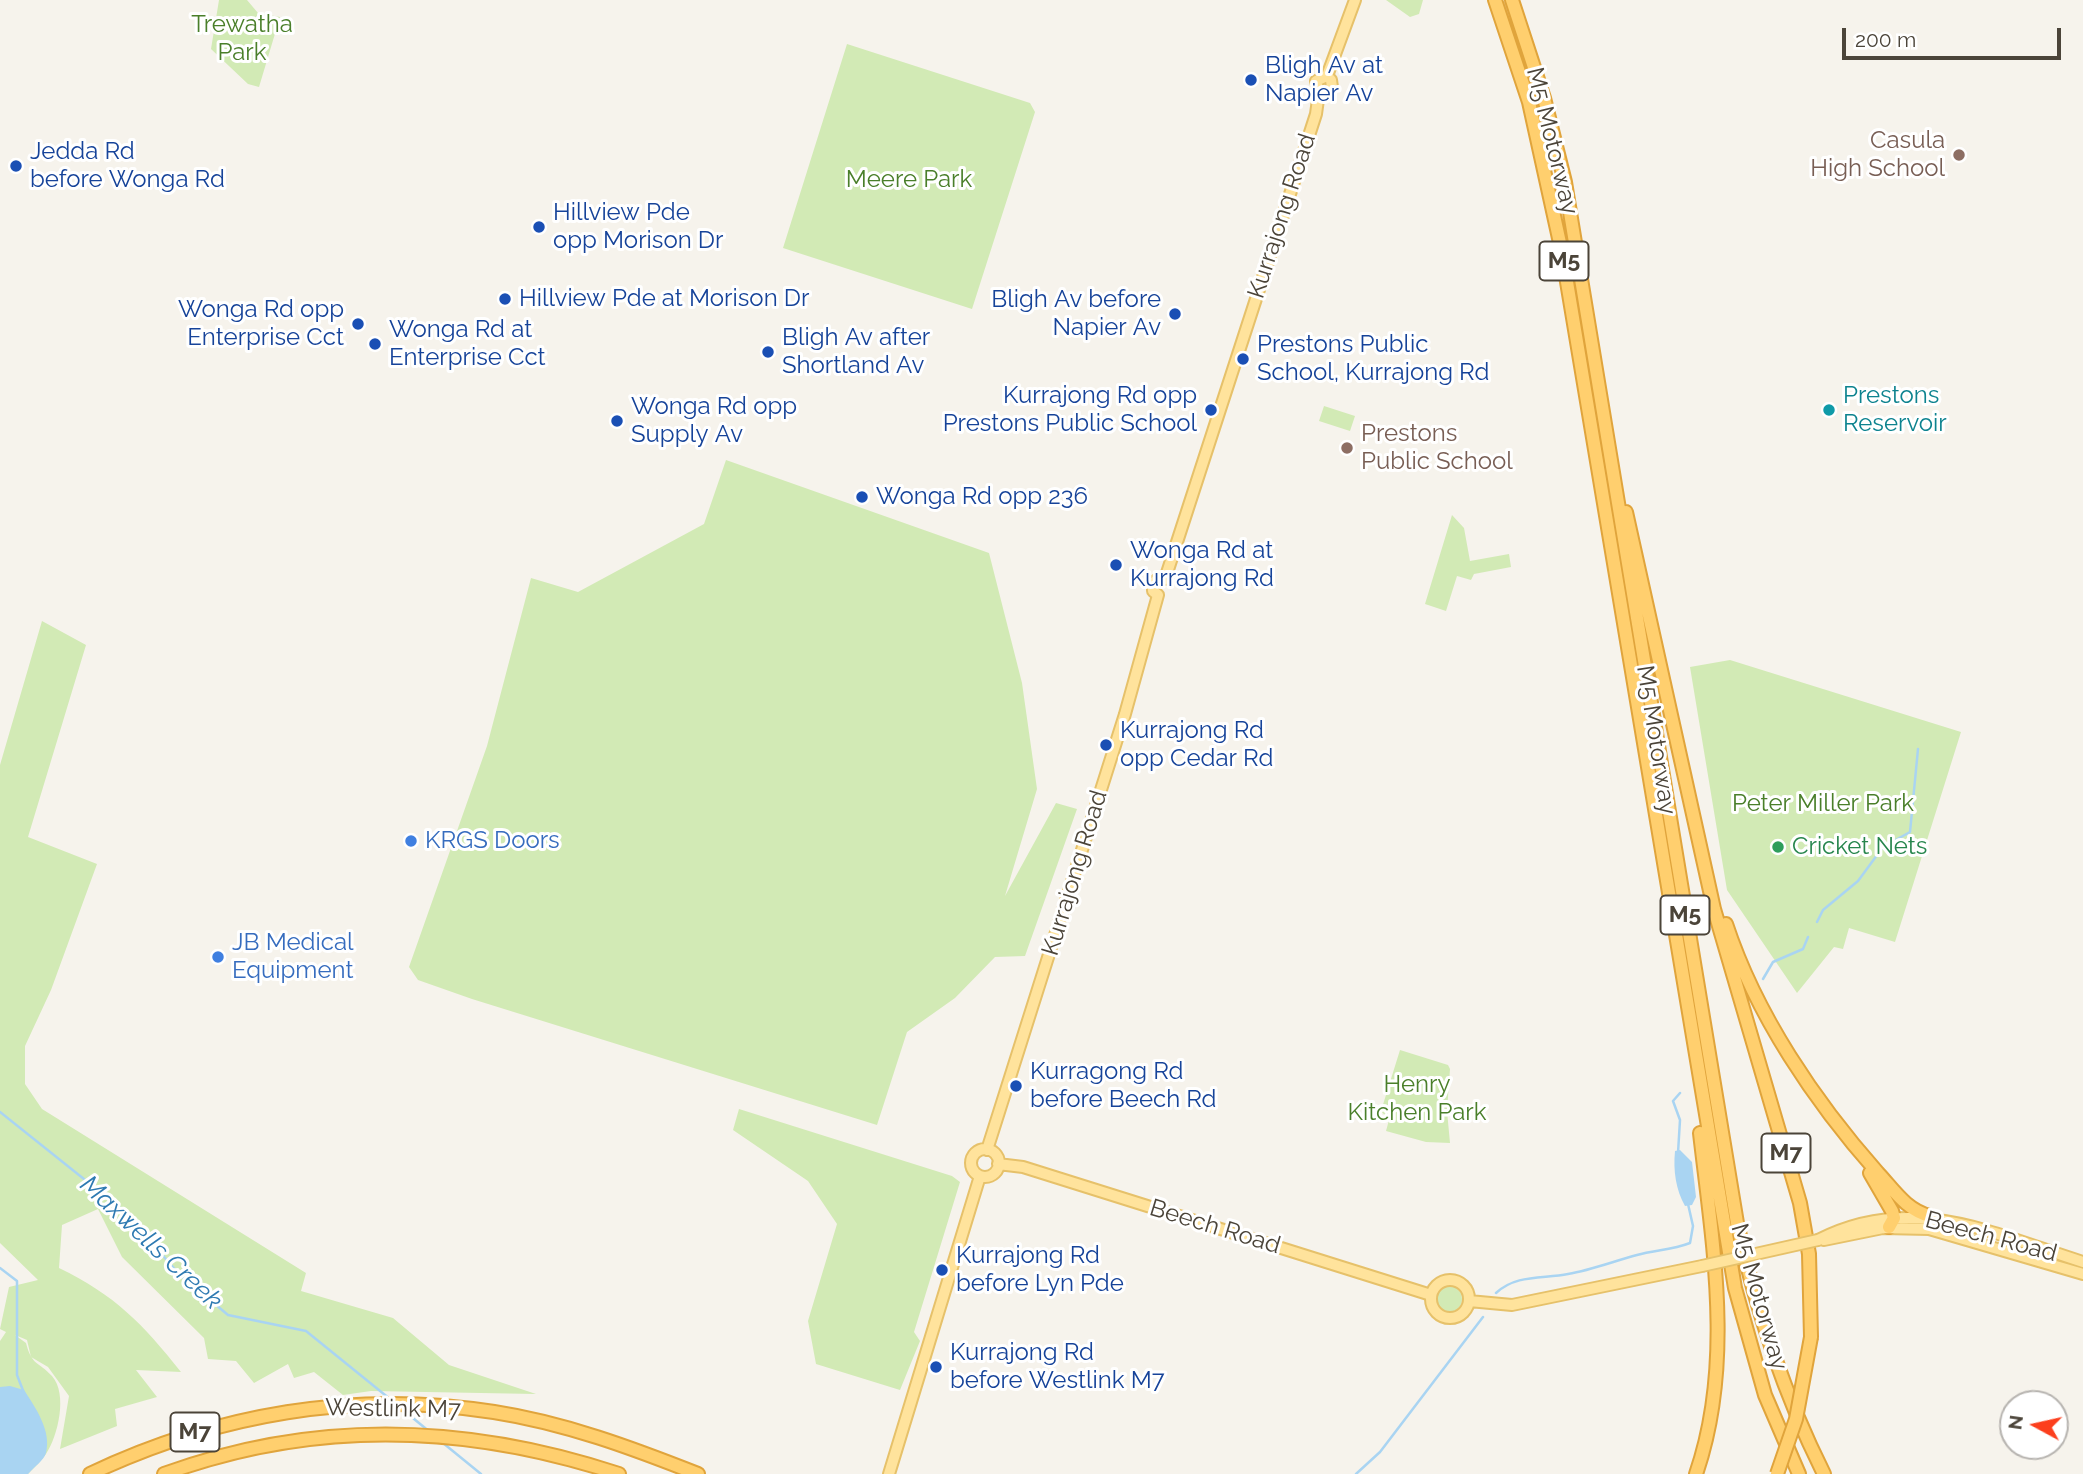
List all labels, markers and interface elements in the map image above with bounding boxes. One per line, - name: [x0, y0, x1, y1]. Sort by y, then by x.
- park label: Trewatha Park: [191, 11, 293, 67]
- scale bar: [1845, 14, 2064, 58]
- text: 200 m: [1855, 27, 1916, 52]
- place label: Bligh Av at Napier Av: [1265, 52, 1383, 108]
- street label: M5 Motorway: [1520, 64, 1584, 218]
- marker: Bligh Av at Napier Av: [1243, 72, 1259, 88]
- place label: Casula High School: [1810, 127, 1945, 183]
- street label: Kurrajong Road: [1242, 130, 1322, 302]
- place label: Jedda Rd before Wonga Rd: [30, 138, 225, 194]
- marker: Casula High School: [1951, 147, 1967, 163]
- marker: Jedda Rd before Wonga Rd: [8, 158, 24, 174]
- park label: Meere Park: [846, 166, 972, 194]
- place label: Hillview Pde opp Morison Dr: [553, 199, 723, 255]
- marker: Hillview Pde opp Morison Dr: [531, 219, 547, 235]
- road number: M5: [1540, 242, 1588, 280]
- place label: Hillview Pde at Morison Dr: [519, 285, 809, 313]
- place label: Bligh Av before Napier Av: [991, 286, 1161, 342]
- marker: Hillview Pde at Morison Dr: [497, 291, 513, 307]
- place label: Wonga Rd opp Enterprise Cct: [178, 296, 344, 352]
- marker: Bligh Av before Napier Av: [1167, 306, 1183, 322]
- marker: Wonga Rd opp Enterprise Cct: [350, 316, 366, 332]
- place label: Wonga Rd at Enterprise Cct: [389, 316, 546, 372]
- place label: Bligh Av after Shortland Av: [782, 324, 930, 380]
- place label: Prestons Public School, Kurrajong Rd: [1257, 331, 1489, 387]
- marker: Wonga Rd at Enterprise Cct: [367, 336, 383, 352]
- marker: Bligh Av after Shortland Av: [760, 344, 776, 360]
- marker: Prestons Public School, Kurrajong Rd: [1235, 351, 1251, 367]
- place label: Kurrajong Rd opp Prestons Public School: [943, 382, 1197, 438]
- place label: Prestons Reservoir: [1843, 382, 1947, 438]
- place label: Wonga Rd opp Supply Av: [631, 393, 797, 449]
- marker: Kurrajong Rd opp Prestons Public School: [1203, 402, 1219, 418]
- marker: Prestons Reservoir: [1821, 402, 1837, 418]
- marker: Wonga Rd opp Supply Av: [609, 413, 625, 429]
- place label: Prestons Public School: [1361, 420, 1513, 476]
- marker: Prestons Public School: [1339, 440, 1355, 456]
- place label: Wonga Rd opp 236: [876, 483, 1088, 511]
- marker: Wonga Rd opp 236: [854, 489, 870, 505]
- place label: Wonga Rd at Kurrajong Rd: [1130, 537, 1274, 593]
- marker: Wonga Rd at Kurrajong Rd: [1108, 557, 1124, 573]
- street label: M5 Motorway: [1630, 663, 1682, 817]
- place label: Kurrajong Rd opp Cedar Rd: [1120, 717, 1273, 773]
- marker: Kurrajong Rd opp Cedar Rd: [1098, 737, 1114, 753]
- street label: Kurrajong Road: [1036, 787, 1114, 959]
- park label: Peter Miller Park: [1732, 790, 1914, 818]
- place label: KRGS Doors: [425, 827, 560, 855]
- marker: KRGS Doors: [403, 833, 419, 849]
- place label: Cricket Nets: [1792, 833, 1927, 861]
- marker: Cricket Nets: [1770, 839, 1786, 855]
- road number: M5: [1660, 896, 1710, 934]
- place label: JB Medical Equipment: [232, 929, 354, 985]
- marker: JB Medical Equipment: [210, 949, 226, 965]
- place label: Kurragong Rd before Beech Rd: [1030, 1058, 1216, 1114]
- park label: Henry Kitchen Park: [1348, 1071, 1486, 1127]
- marker: Kurragong Rd before Beech Rd: [1008, 1078, 1024, 1094]
- road number: M7: [1762, 1134, 1810, 1172]
- water label: Maxwells Creek: [74, 1169, 228, 1317]
- street label: Beech Road: [1146, 1193, 1284, 1261]
- street label: Beech Road: [1922, 1206, 2060, 1268]
- street label: M5 Motorway: [1724, 1221, 1794, 1373]
- place label: Kurrajong Rd before Lyn Pde: [956, 1242, 1124, 1298]
- marker: Kurrajong Rd before Lyn Pde: [934, 1262, 950, 1278]
- place label: Kurrajong Rd before Westlink M7: [950, 1339, 1165, 1395]
- marker: Kurrajong Rd before Westlink M7: [928, 1359, 944, 1375]
- north arrow: [1999, 1390, 2069, 1460]
- street label: Westlink M7: [325, 1393, 461, 1425]
- road number: M7: [170, 1413, 220, 1452]
- text: N: [2003, 1414, 2027, 1431]

